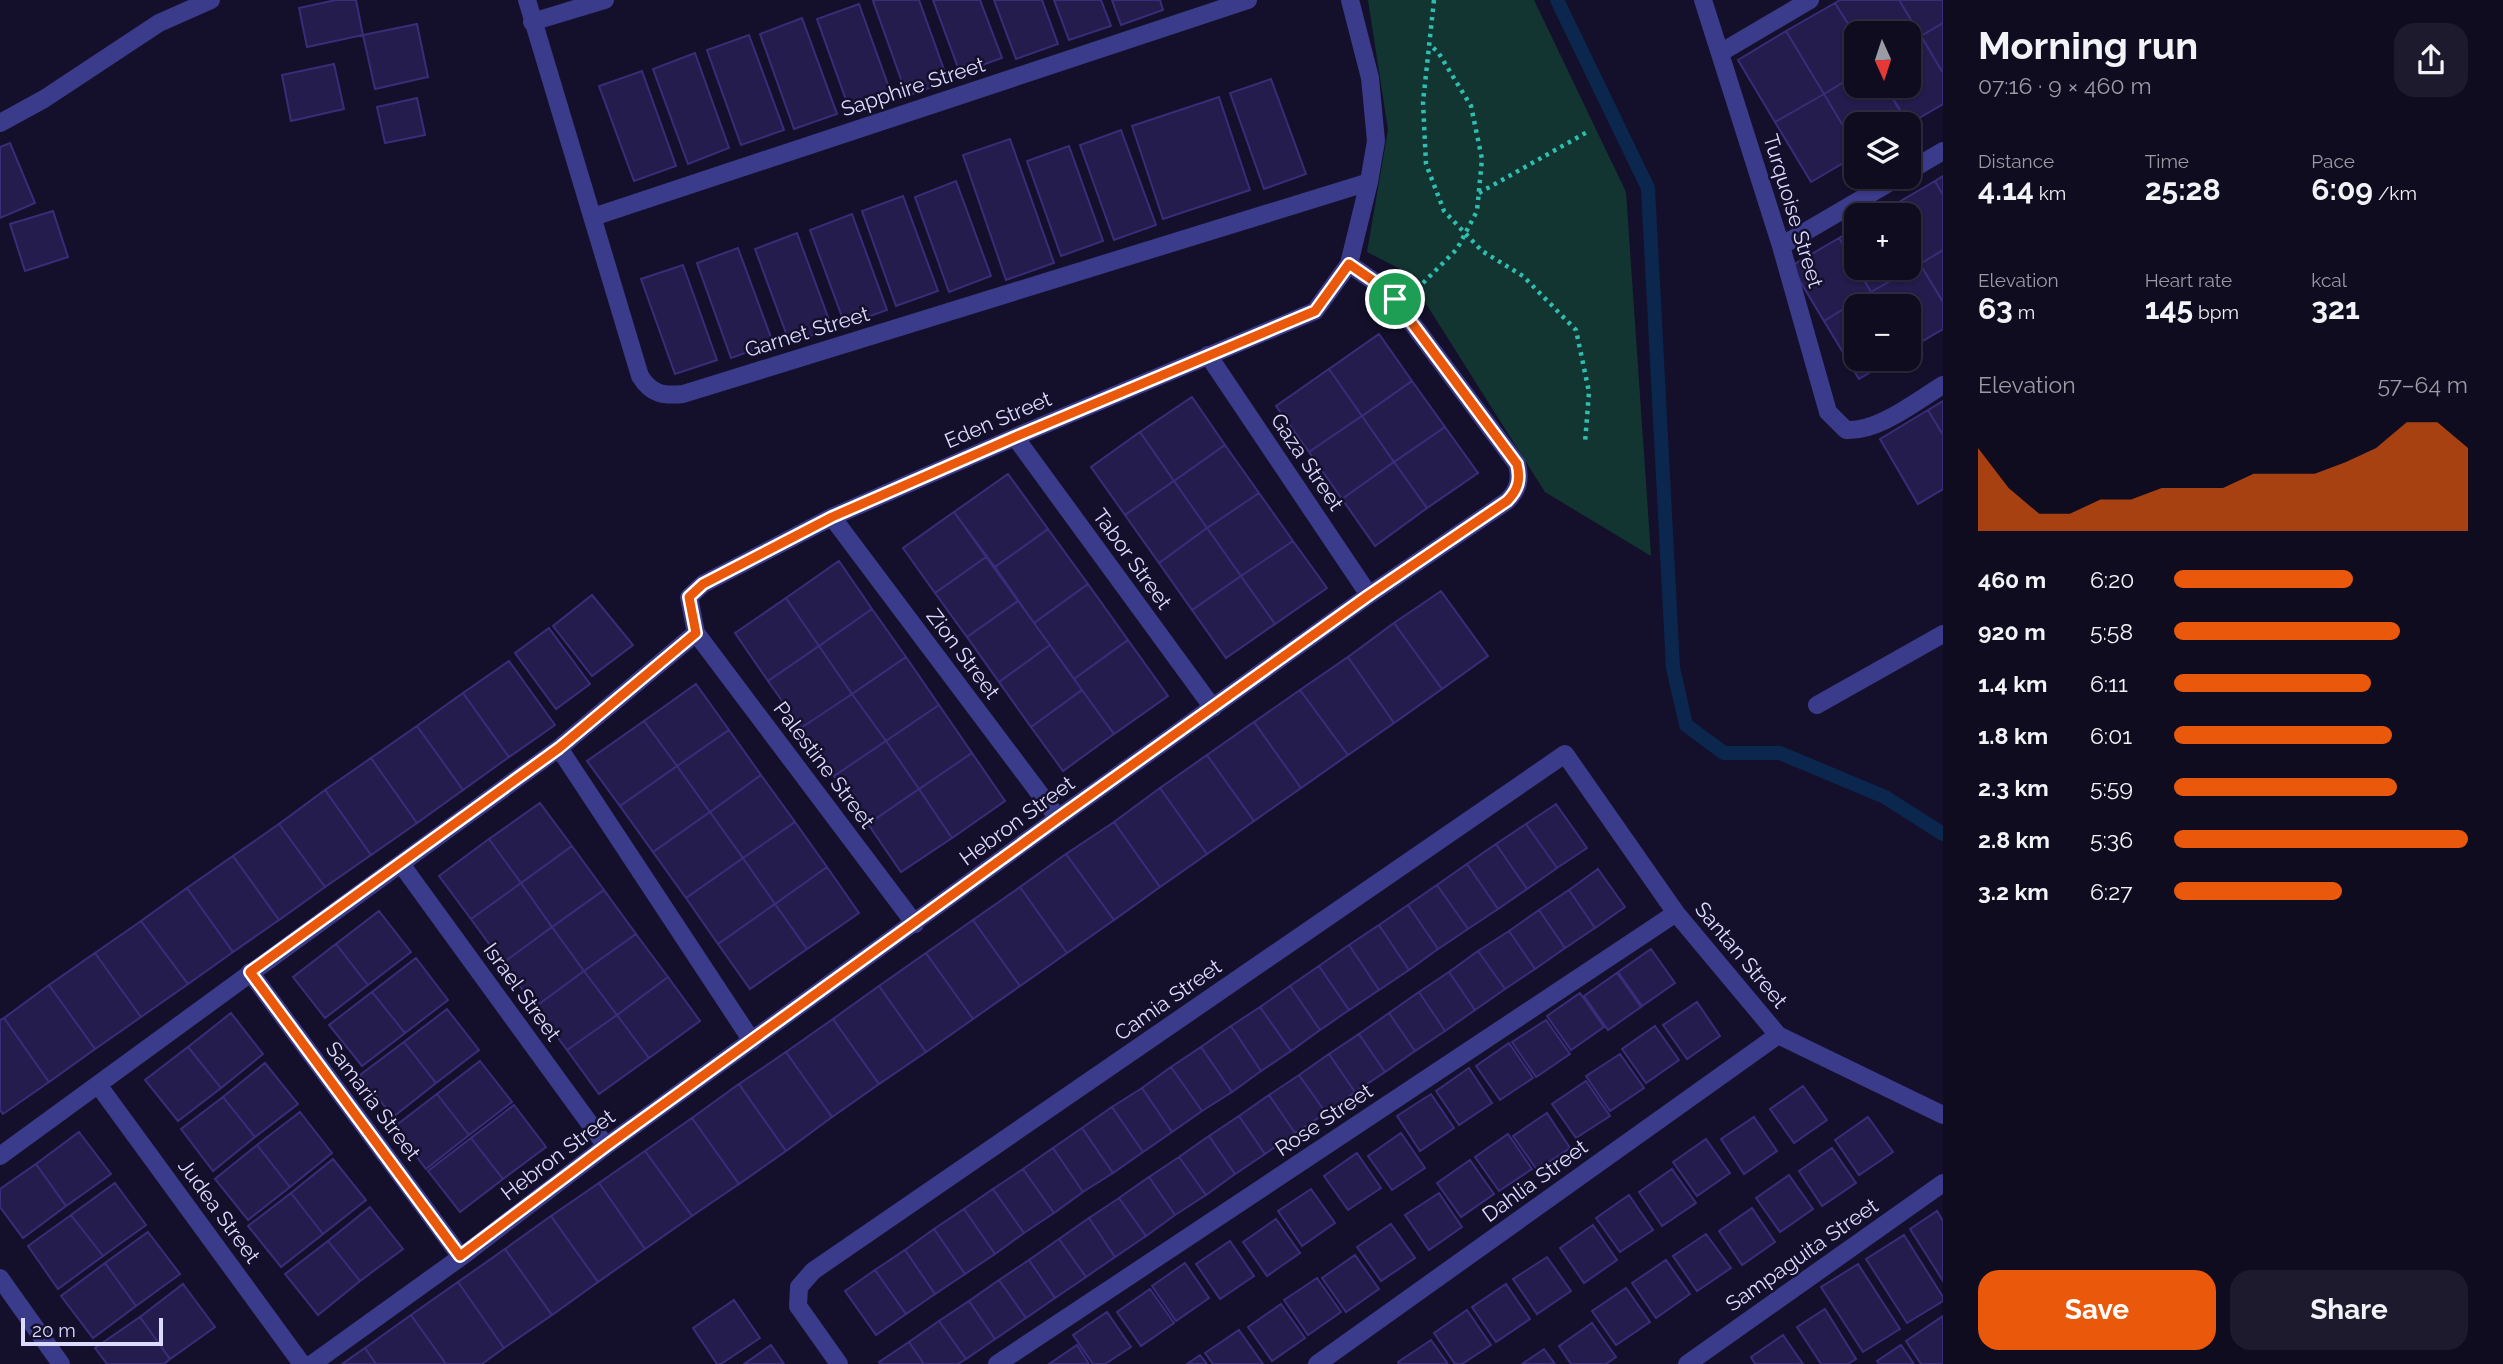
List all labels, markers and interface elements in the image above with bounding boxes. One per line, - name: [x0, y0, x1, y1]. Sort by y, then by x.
- north arrow: [1844, 21, 1922, 98]
- map controls: [1844, 21, 1921, 371]
- text: Morning run: [1978, 23, 2198, 68]
- button: share: [2394, 23, 2468, 97]
- street label: Sapphire Street: [838, 51, 988, 122]
- text: 07:16 · 9 × 460 m: [1978, 72, 2152, 99]
- button: layers: [1844, 112, 1921, 189]
- street label: Turquoise Street: [1758, 131, 1829, 291]
- text: Distance: [1978, 150, 2054, 172]
- text: Time: [2145, 150, 2189, 172]
- text: Pace: [2311, 150, 2355, 172]
- text: 4.14: [1978, 172, 2034, 207]
- text: 25:28: [2145, 172, 2221, 207]
- text: 6:09: [2311, 172, 2373, 207]
- text: km: [2034, 182, 2066, 204]
- text: /km: [2373, 182, 2417, 204]
- button: +: [1844, 203, 1921, 280]
- pin: [1365, 269, 1425, 329]
- text: Elevation: [1978, 269, 2059, 291]
- text: Heart rate: [2145, 269, 2232, 291]
- text: kcal: [2311, 269, 2347, 291]
- icon: arrive: [1376, 280, 1414, 318]
- text: 63: [1978, 291, 2013, 326]
- text: 145: [2145, 291, 2193, 326]
- text: 321: [2311, 291, 2360, 326]
- button: −: [1844, 294, 1921, 371]
- street label: Garnet Street: [742, 301, 872, 362]
- text: m: [2013, 301, 2035, 323]
- text: bpm: [2193, 301, 2239, 323]
- text: Elevation: [1978, 371, 2076, 398]
- text: 57–64 m: [2377, 371, 2468, 398]
- street label: Eden Street: [941, 386, 1055, 453]
- street label: Gaza Street: [1266, 408, 1349, 515]
- street label: Tabor Street: [1088, 504, 1177, 614]
- text: 460 m: [1978, 566, 2046, 593]
- text: 6:20: [2090, 566, 2134, 593]
- street label: Zion Street: [921, 604, 1005, 704]
- text: 920 m: [1978, 618, 2046, 645]
- text: 5:58: [2090, 618, 2133, 645]
- text: 1.4 km: [1978, 670, 2047, 697]
- text: 6:11: [2090, 670, 2128, 697]
- street label: Palestine Street: [769, 696, 880, 833]
- text: 1.8 km: [1978, 722, 2048, 749]
- text: 6:01: [2090, 722, 2132, 749]
- street label: Hebron Street: [954, 771, 1079, 871]
- text: 2.3 km: [1978, 774, 2049, 801]
- text: 5:59: [2090, 774, 2133, 801]
- text: 2.8 km: [1978, 826, 2050, 853]
- text: 5:36: [2090, 826, 2133, 853]
- text: 3.2 km: [1978, 878, 2049, 905]
- text: 6:27: [2090, 878, 2132, 905]
- street label: Santan Street: [1690, 897, 1793, 1013]
- street label: Israel Street: [478, 938, 566, 1046]
- street label: Camia Street: [1109, 954, 1226, 1046]
- street label: Samaria Street: [321, 1037, 426, 1165]
- street label: Rose Street: [1270, 1078, 1377, 1161]
- street label: Hebron Street: [496, 1104, 620, 1205]
- street label: Dahlia Street: [1477, 1134, 1592, 1227]
- street label: Judea Street: [173, 1154, 266, 1268]
- street label: Sampaguita Street: [1721, 1193, 1883, 1316]
- button: Save: [1978, 1270, 2216, 1350]
- button: Share: [2230, 1270, 2468, 1350]
- scale bar: [21, 1315, 163, 1347]
- text: 20 m: [32, 1319, 76, 1341]

